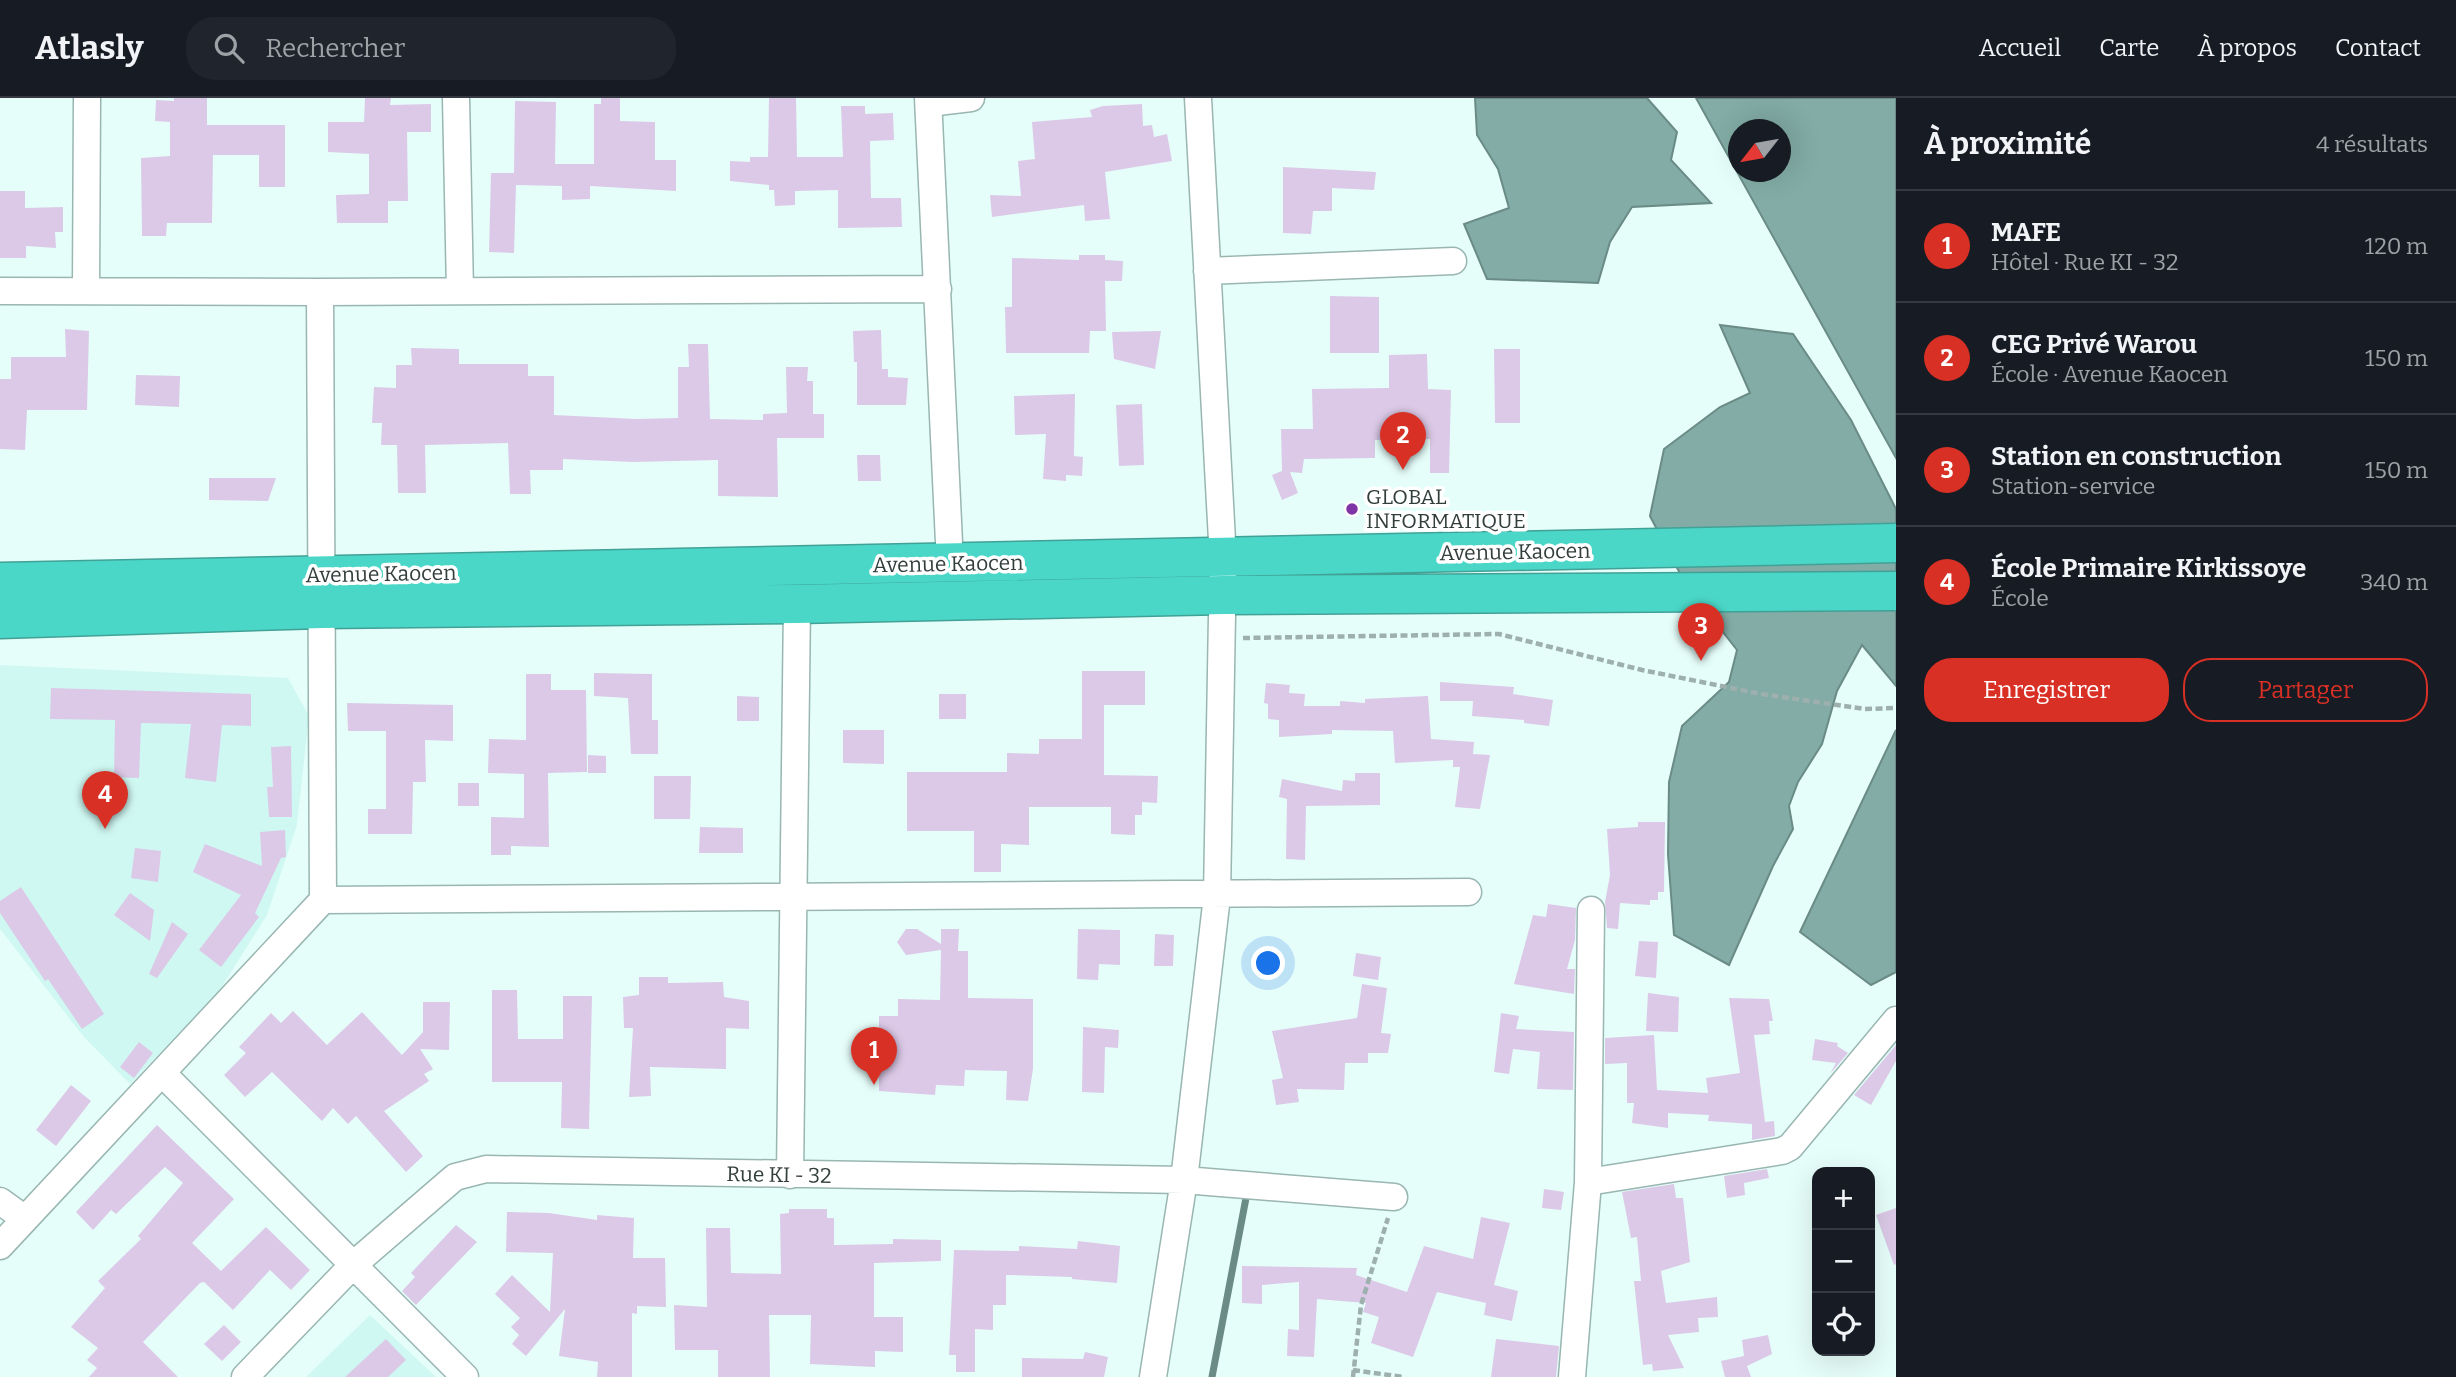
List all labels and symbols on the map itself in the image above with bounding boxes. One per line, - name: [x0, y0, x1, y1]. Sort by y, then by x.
- north arrow: [1728, 119, 1791, 182]
- pin: 2: [1380, 412, 1426, 470]
- place label: GLOBAL INFORMATIQUE: [1366, 484, 1526, 534]
- marker: GLOBAL INFORMATIQUE: [1344, 501, 1360, 517]
- street label: Avenue Kaocen: [1439, 538, 1591, 566]
- street label: Avenue Kaocen: [872, 550, 1024, 578]
- street label: Avenue Kaocen: [305, 560, 457, 588]
- pin: 3: [1678, 603, 1724, 661]
- pin: 4: [82, 771, 128, 829]
- your location: [1251, 946, 1285, 980]
- pin: 1: [851, 1027, 897, 1085]
- street label: Rue KI - 32: [726, 1161, 832, 1189]

